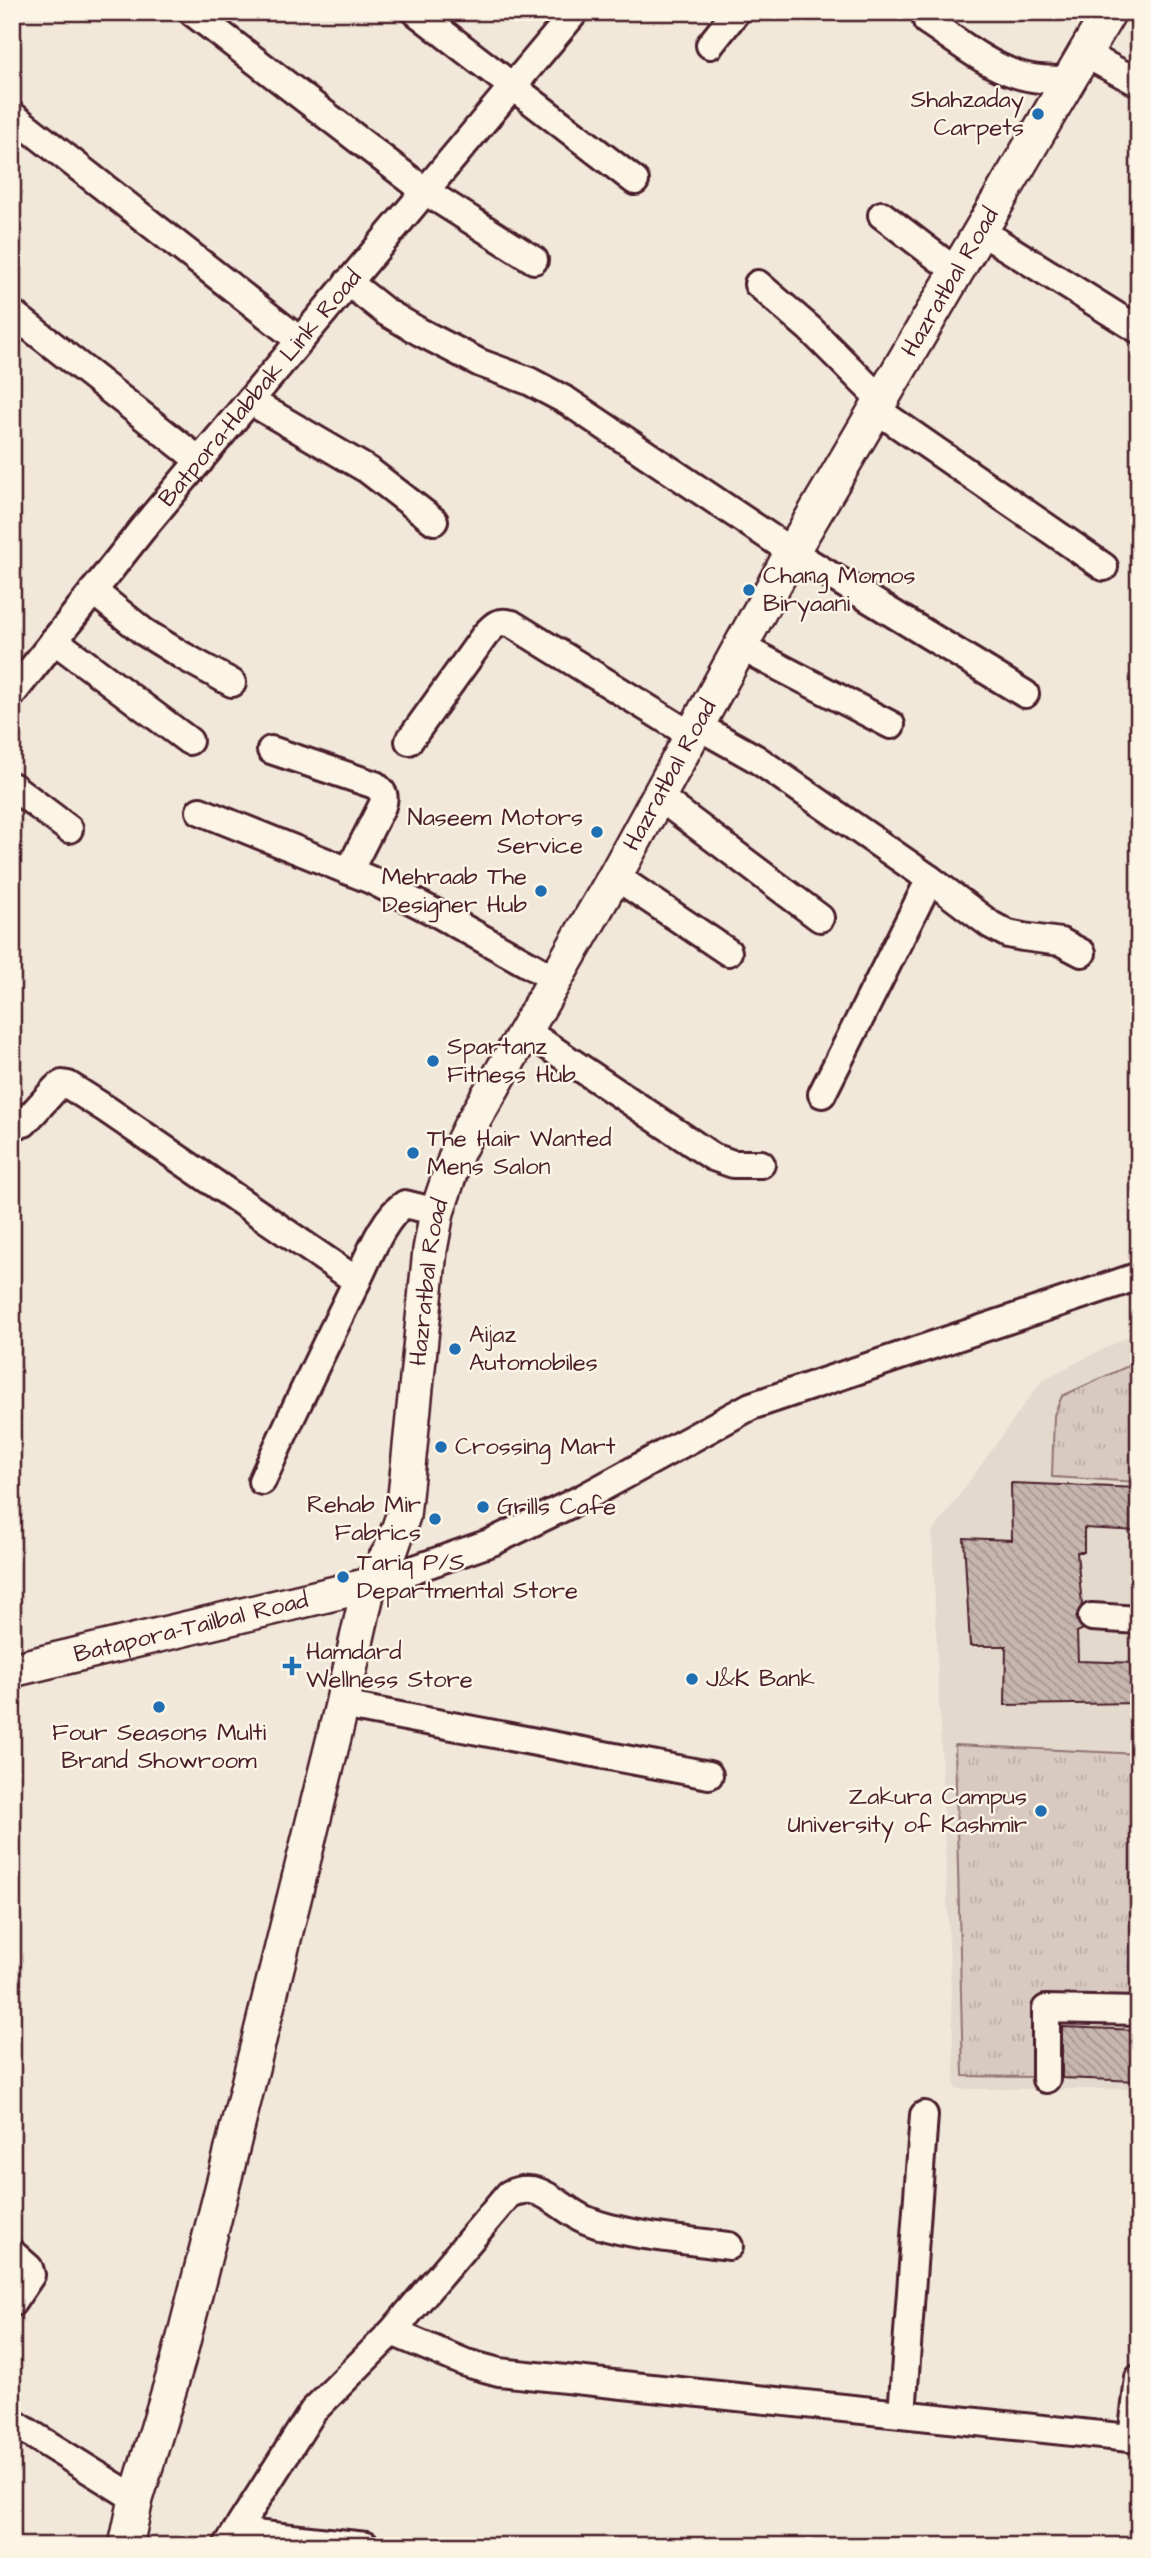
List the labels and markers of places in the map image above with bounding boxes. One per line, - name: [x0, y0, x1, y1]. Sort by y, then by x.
- place label: Shahzaday Carpets: [911, 83, 1024, 145]
- marker: Shahzaday Carpets: [1030, 106, 1046, 122]
- place label: Chang Momos Biryaani: [763, 559, 916, 622]
- marker: Chang Momos Biryaani: [741, 582, 757, 598]
- place label: Naseem Motors Service: [408, 801, 583, 863]
- marker: Naseem Motors Service: [589, 824, 605, 840]
- place label: Mehraab The Designer Hub: [382, 860, 528, 923]
- marker: Mehraab The Designer Hub: [533, 883, 549, 899]
- place label: Spartanz Fitness Hub: [447, 1030, 576, 1092]
- marker: Spartanz Fitness Hub: [425, 1053, 441, 1069]
- place label: The Hair Wanted Mens Salon: [427, 1122, 611, 1184]
- marker: The Hair Wanted Mens Salon: [405, 1145, 421, 1161]
- place label: Aijaz Automobiles: [469, 1318, 598, 1380]
- marker: Aijaz Automobiles: [447, 1341, 463, 1357]
- place label: Crossing Mart: [455, 1430, 616, 1465]
- marker: Crossing Mart: [433, 1439, 449, 1455]
- place label: Rehab Mir Fabrics: [307, 1488, 421, 1550]
- place label: Grills Cafe: [497, 1490, 616, 1524]
- marker: Grills Cafe: [475, 1499, 491, 1515]
- marker: Rehab Mir Fabrics: [427, 1511, 443, 1527]
- place label: Tariq P/S Departmental Store: [357, 1546, 578, 1608]
- marker: Tariq P/S Departmental Store: [335, 1569, 351, 1585]
- place label: Hamdard Wellness Store: [306, 1635, 473, 1697]
- marker: Hamdard Wellness Store: [284, 1658, 300, 1674]
- place label: J&K Bank: [706, 1662, 815, 1696]
- marker: J&K Bank: [684, 1671, 700, 1687]
- marker: Four Seasons Multi Brand Showroom: [151, 1699, 167, 1715]
- place label: Four Seasons Multi Brand Showroom: [52, 1716, 266, 1778]
- place label: Zakura Campus University of Kashmir: [787, 1780, 1027, 1843]
- marker: Zakura Campus University of Kashmir: [1033, 1803, 1049, 1819]

